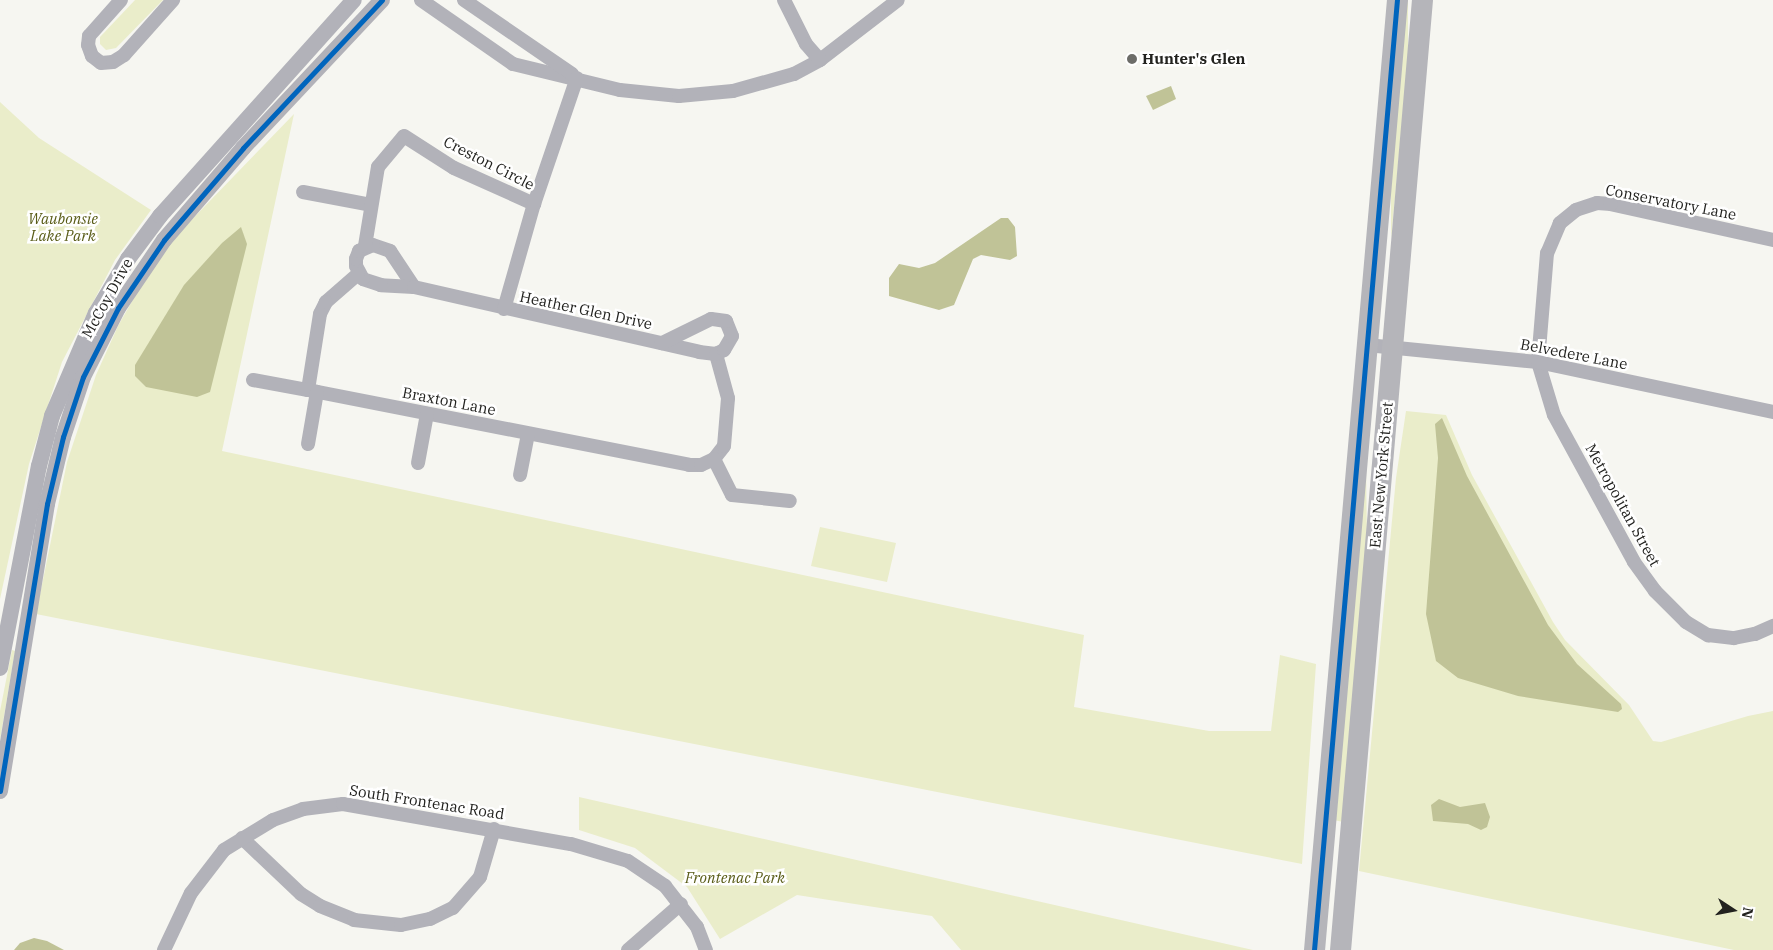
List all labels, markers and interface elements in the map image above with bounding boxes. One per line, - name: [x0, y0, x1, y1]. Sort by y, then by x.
- place label: Hunter's Glen: [1142, 50, 1246, 68]
- marker: Hunter's Glen: [1126, 53, 1138, 65]
- street label: Creston Circle: [441, 132, 537, 194]
- street label: Conservatory Lane: [1604, 180, 1738, 224]
- park label: Waubonsie Lake Park: [28, 209, 98, 244]
- street label: McCoy Drive: [78, 255, 136, 341]
- street label: Heather Glen Drive: [518, 287, 654, 333]
- street label: Belvedere Lane: [1519, 335, 1629, 373]
- street label: Braxton Lane: [401, 383, 497, 419]
- street label: East New York Street: [1366, 401, 1396, 549]
- street label: Metropolitan Street: [1582, 441, 1664, 569]
- street label: South Frontenac Road: [348, 781, 506, 823]
- park label: Frontenac Park: [685, 869, 785, 887]
- north arrow: [1708, 885, 1758, 935]
- text: N: [1738, 906, 1758, 920]

